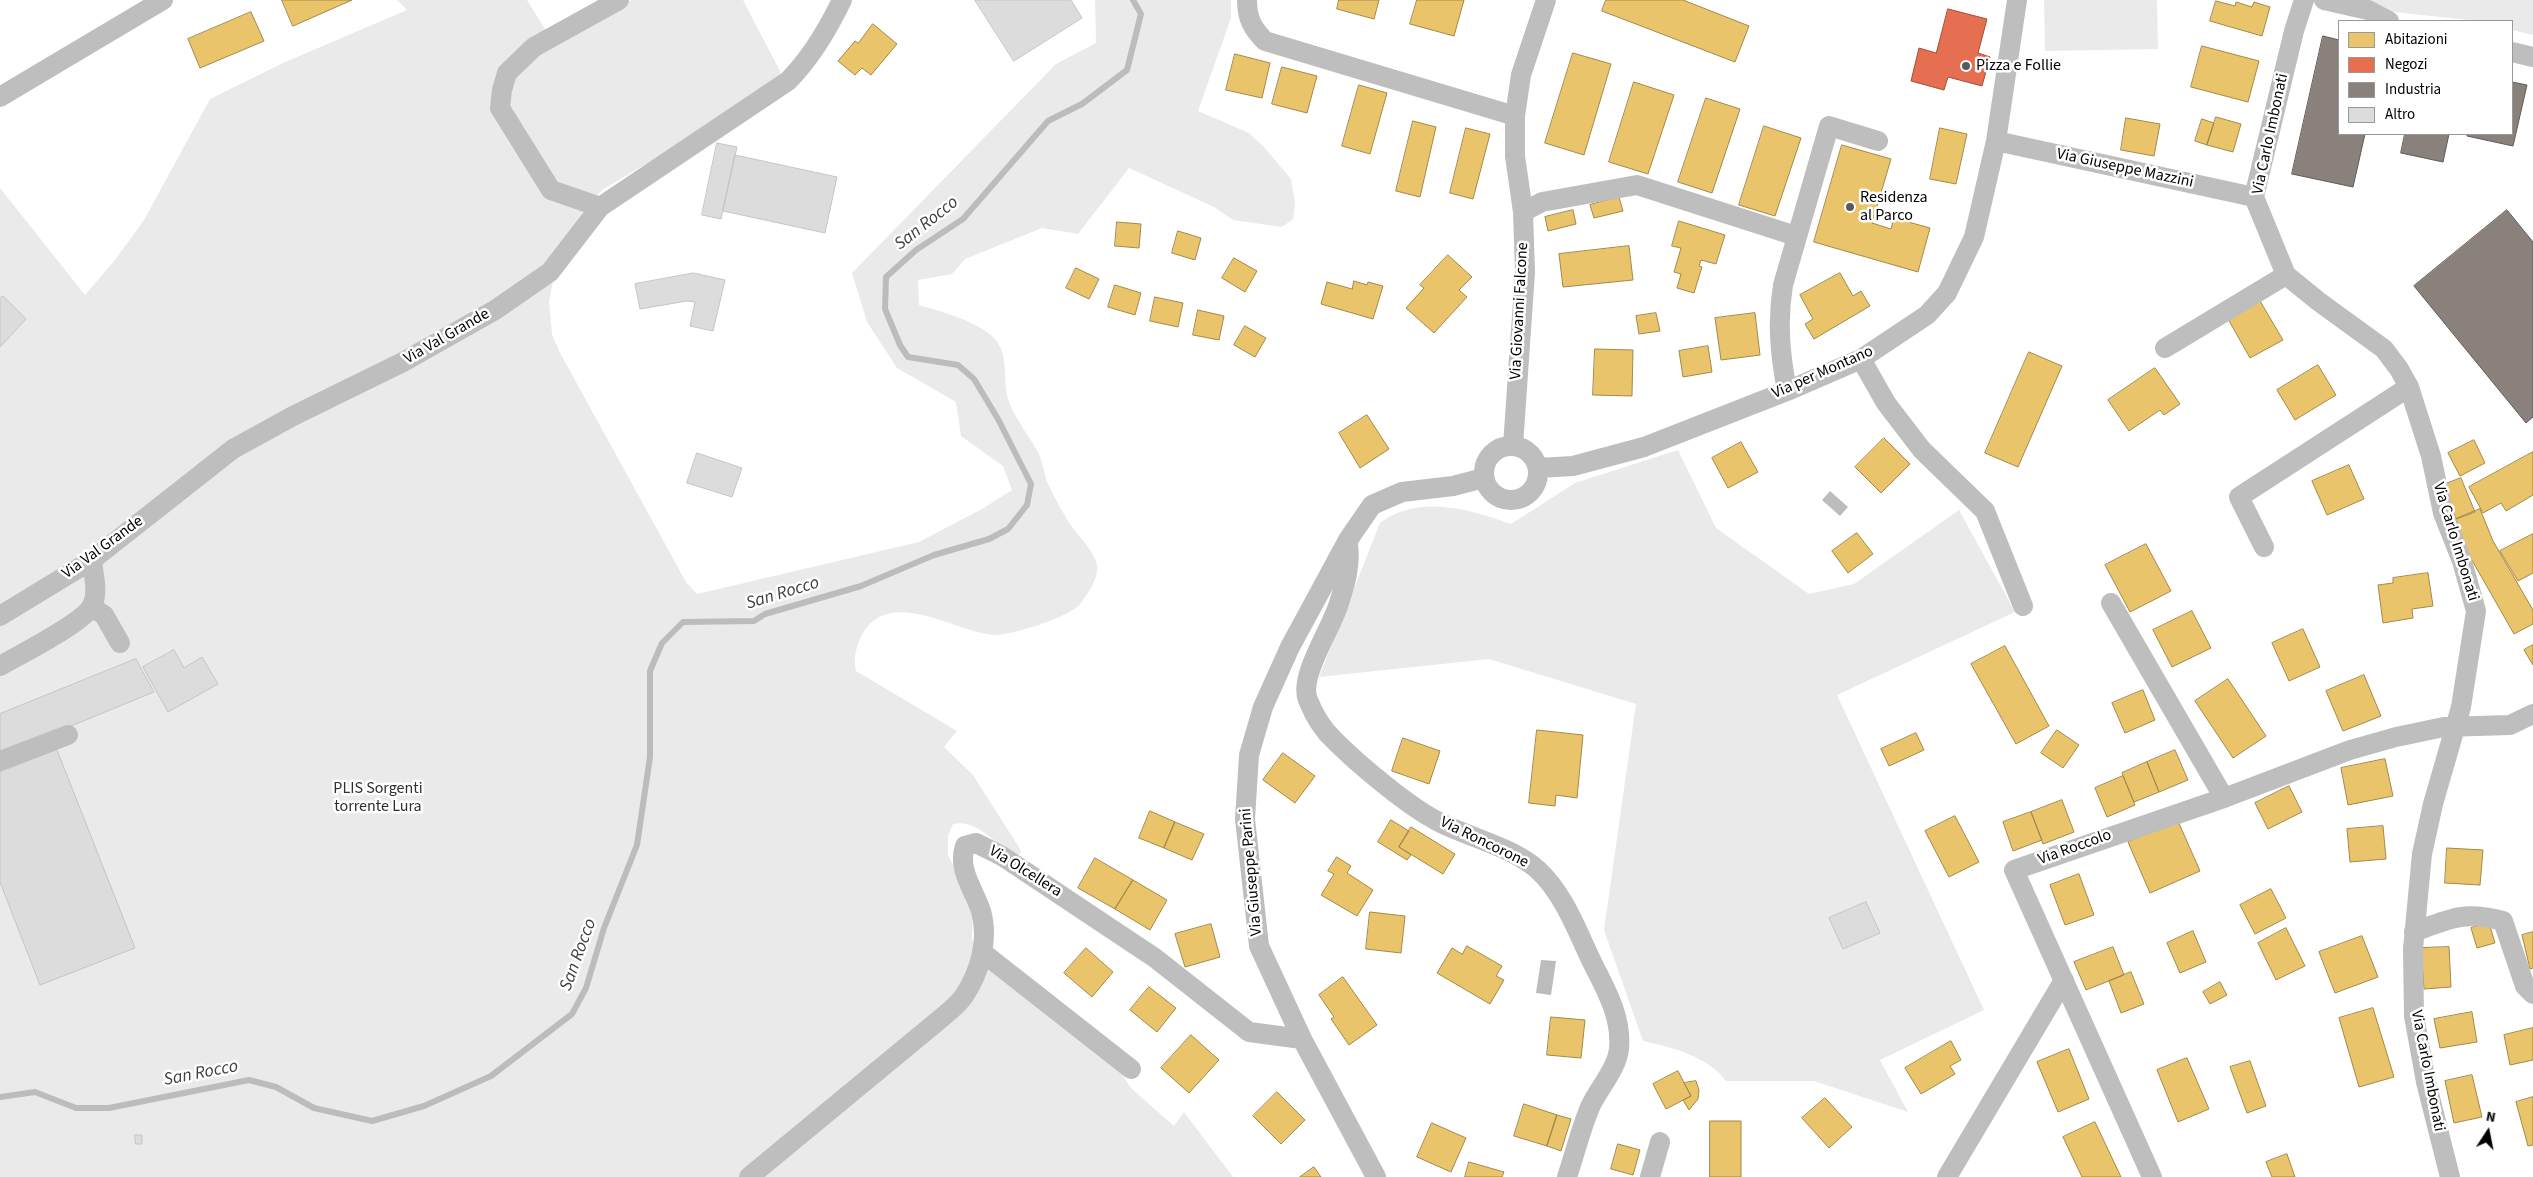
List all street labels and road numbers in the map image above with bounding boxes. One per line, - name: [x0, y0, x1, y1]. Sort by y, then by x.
- street label: Via Carlo Imbonati: [2249, 72, 2293, 196]
- street label: Via Giuseppe Mazzini: [2055, 145, 2195, 193]
- street label: Via Giovanni Falcone: [1507, 242, 1533, 380]
- street label: Via Val Grande: [401, 305, 493, 369]
- street label: Via per Montano: [1769, 342, 1877, 404]
- street label: Via Carlo Imbonati: [2428, 480, 2482, 604]
- street label: Via Val Grande: [59, 512, 147, 584]
- street label: Via Giuseppe Parini: [1237, 807, 1267, 937]
- street label: Via Roncorone: [1437, 813, 1531, 873]
- street label: Via Roccolo: [2036, 826, 2114, 870]
- street label: Via Olcellera: [985, 842, 1065, 902]
- street label: Via Carlo Imbonati: [2406, 1009, 2448, 1133]

